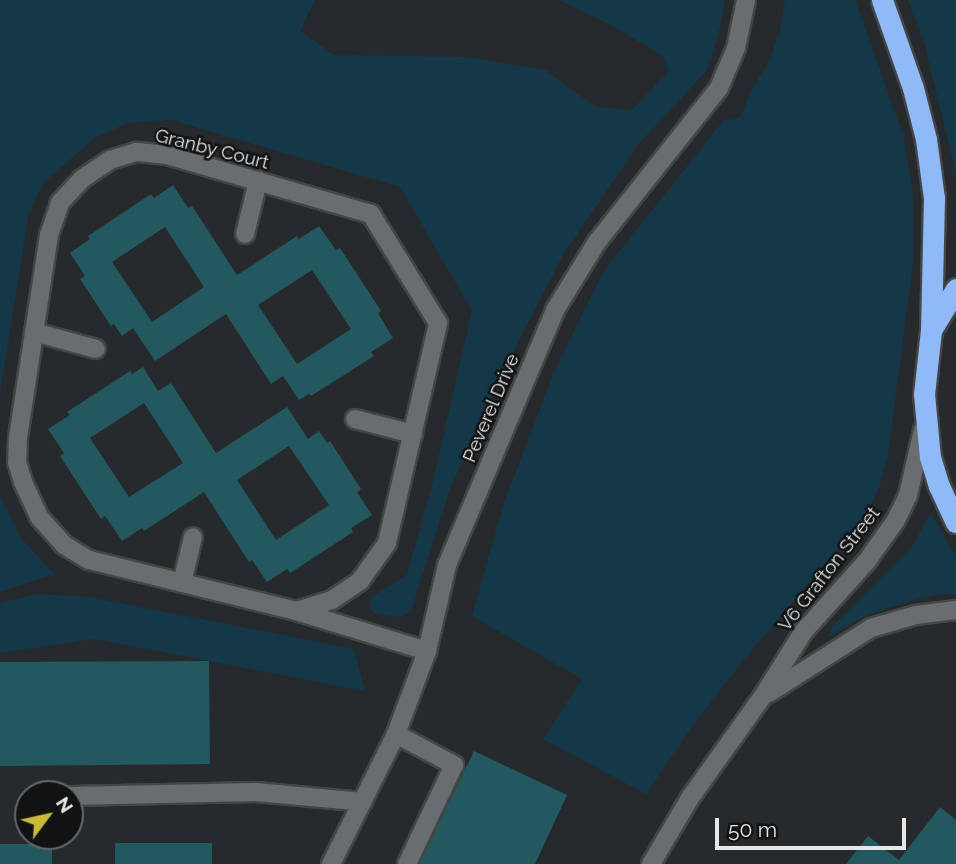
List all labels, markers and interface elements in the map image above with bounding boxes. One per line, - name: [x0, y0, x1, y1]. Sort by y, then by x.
- street label: Granby Court: [153, 124, 271, 174]
- street label: Peverel Drive: [458, 350, 524, 466]
- street label: V6 Grafton Street: [773, 502, 885, 636]
- north arrow: [14, 780, 84, 850]
- text: N: [52, 793, 78, 817]
- scale bar: [718, 804, 909, 848]
- text: 50 m: [728, 817, 777, 842]

